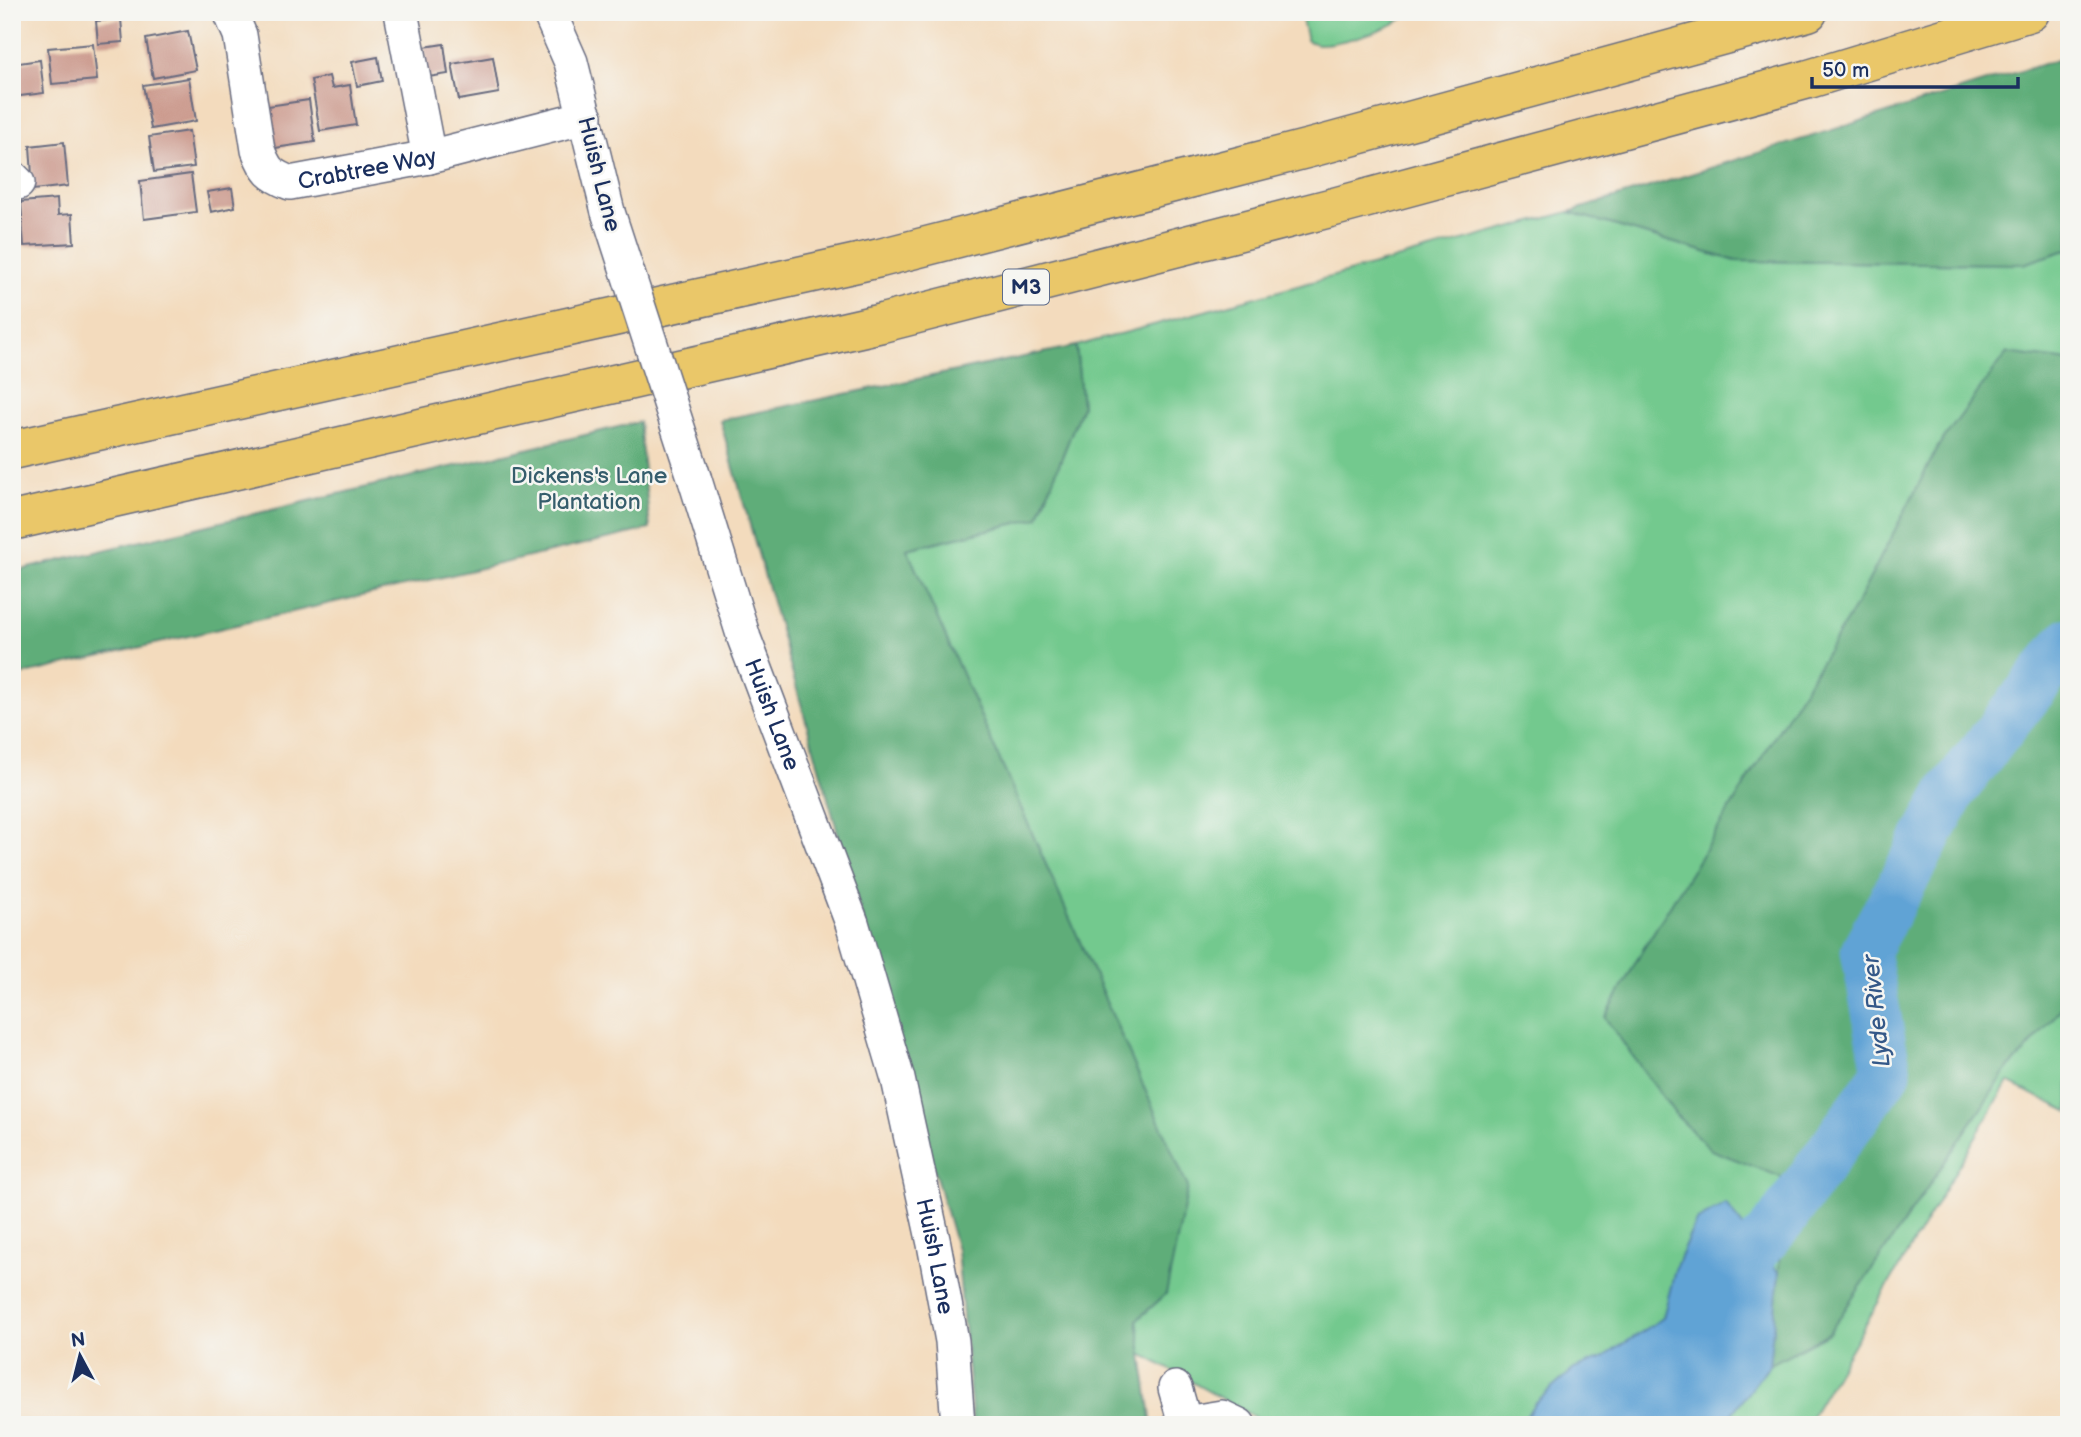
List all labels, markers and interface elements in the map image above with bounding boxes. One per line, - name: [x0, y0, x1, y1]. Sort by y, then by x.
- scale bar: [1812, 46, 2018, 90]
- text: 50 m: [1822, 58, 1869, 83]
- street label: Huish Lane: [571, 114, 627, 235]
- street label: Crabtree Way: [296, 142, 440, 196]
- road number: M3: [1003, 270, 1049, 304]
- park label: Dickens's Lane Plantation: [511, 462, 667, 516]
- street label: Huish Lane: [738, 655, 806, 775]
- water label: Lyde River: [1856, 951, 1897, 1068]
- street label: Huish Lane: [909, 1196, 960, 1317]
- north arrow: [46, 1322, 116, 1392]
- text: N: [70, 1328, 87, 1353]

